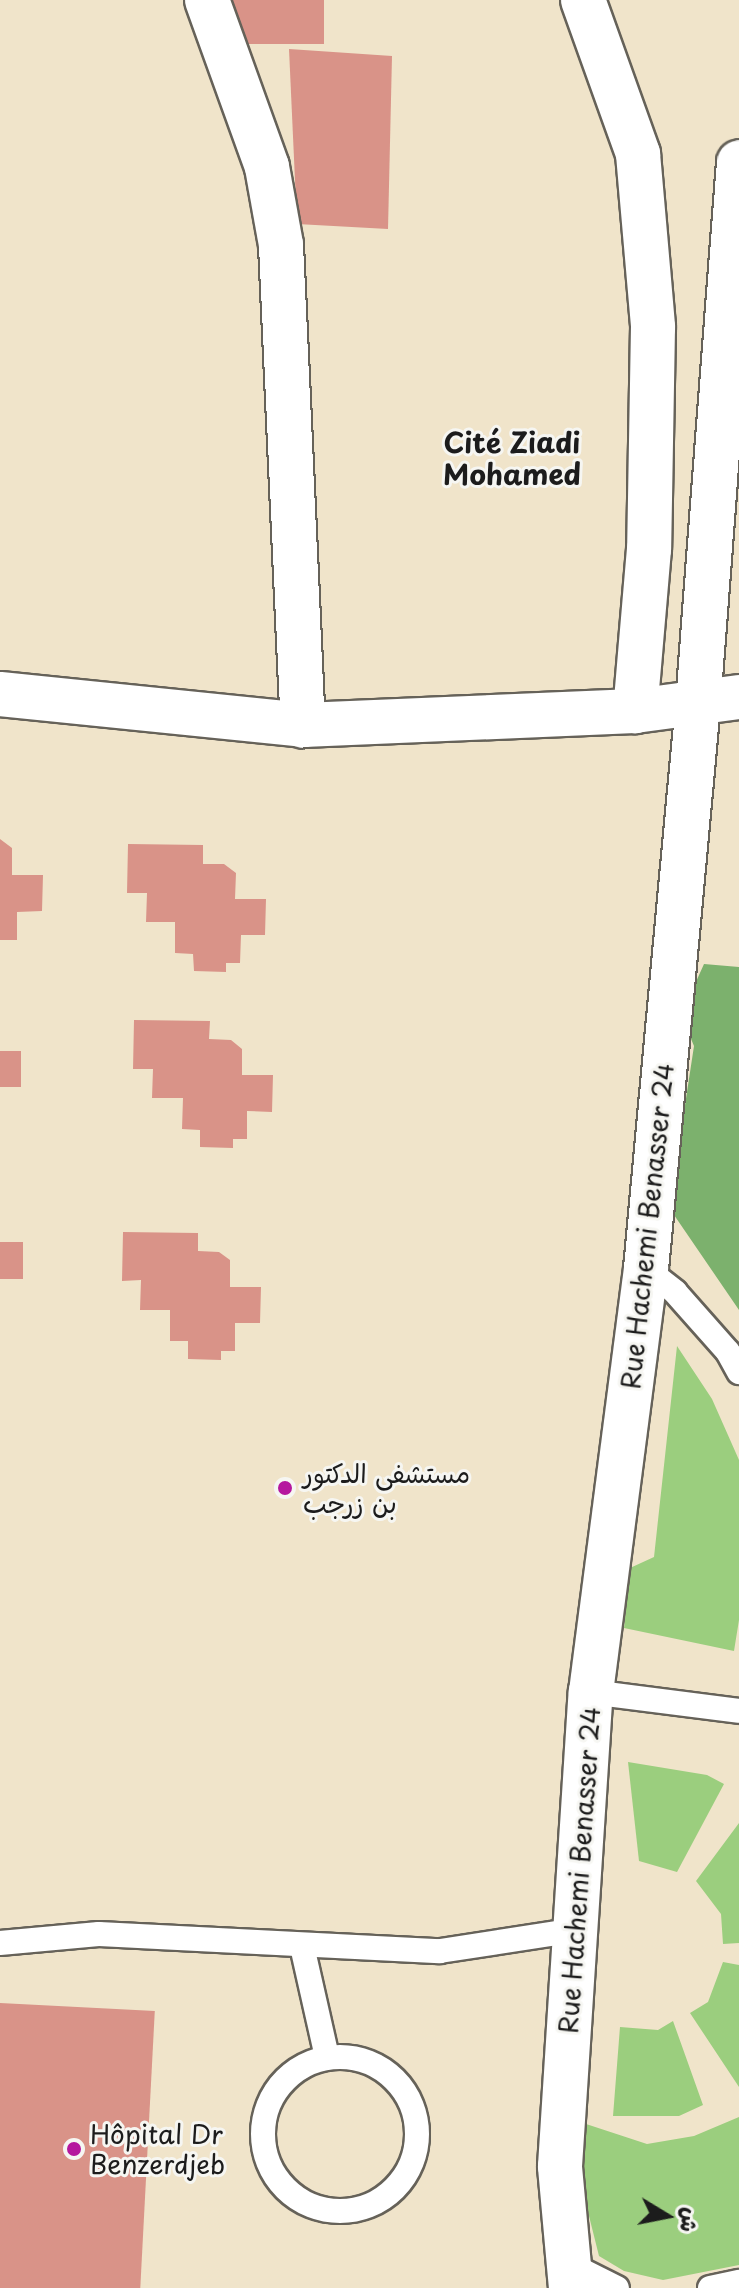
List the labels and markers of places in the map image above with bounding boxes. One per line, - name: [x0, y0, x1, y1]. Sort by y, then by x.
- place label: مستشفى الدكتور بن زرجب: [303, 1457, 470, 1518]
- marker: مستشفى الدكتور بن زرجب: [274, 1477, 296, 1499]
- place label: Hôpital Dr Benzerdjeb: [90, 2118, 225, 2180]
- marker: Hôpital Dr Benzerdjeb: [65, 2140, 83, 2158]

